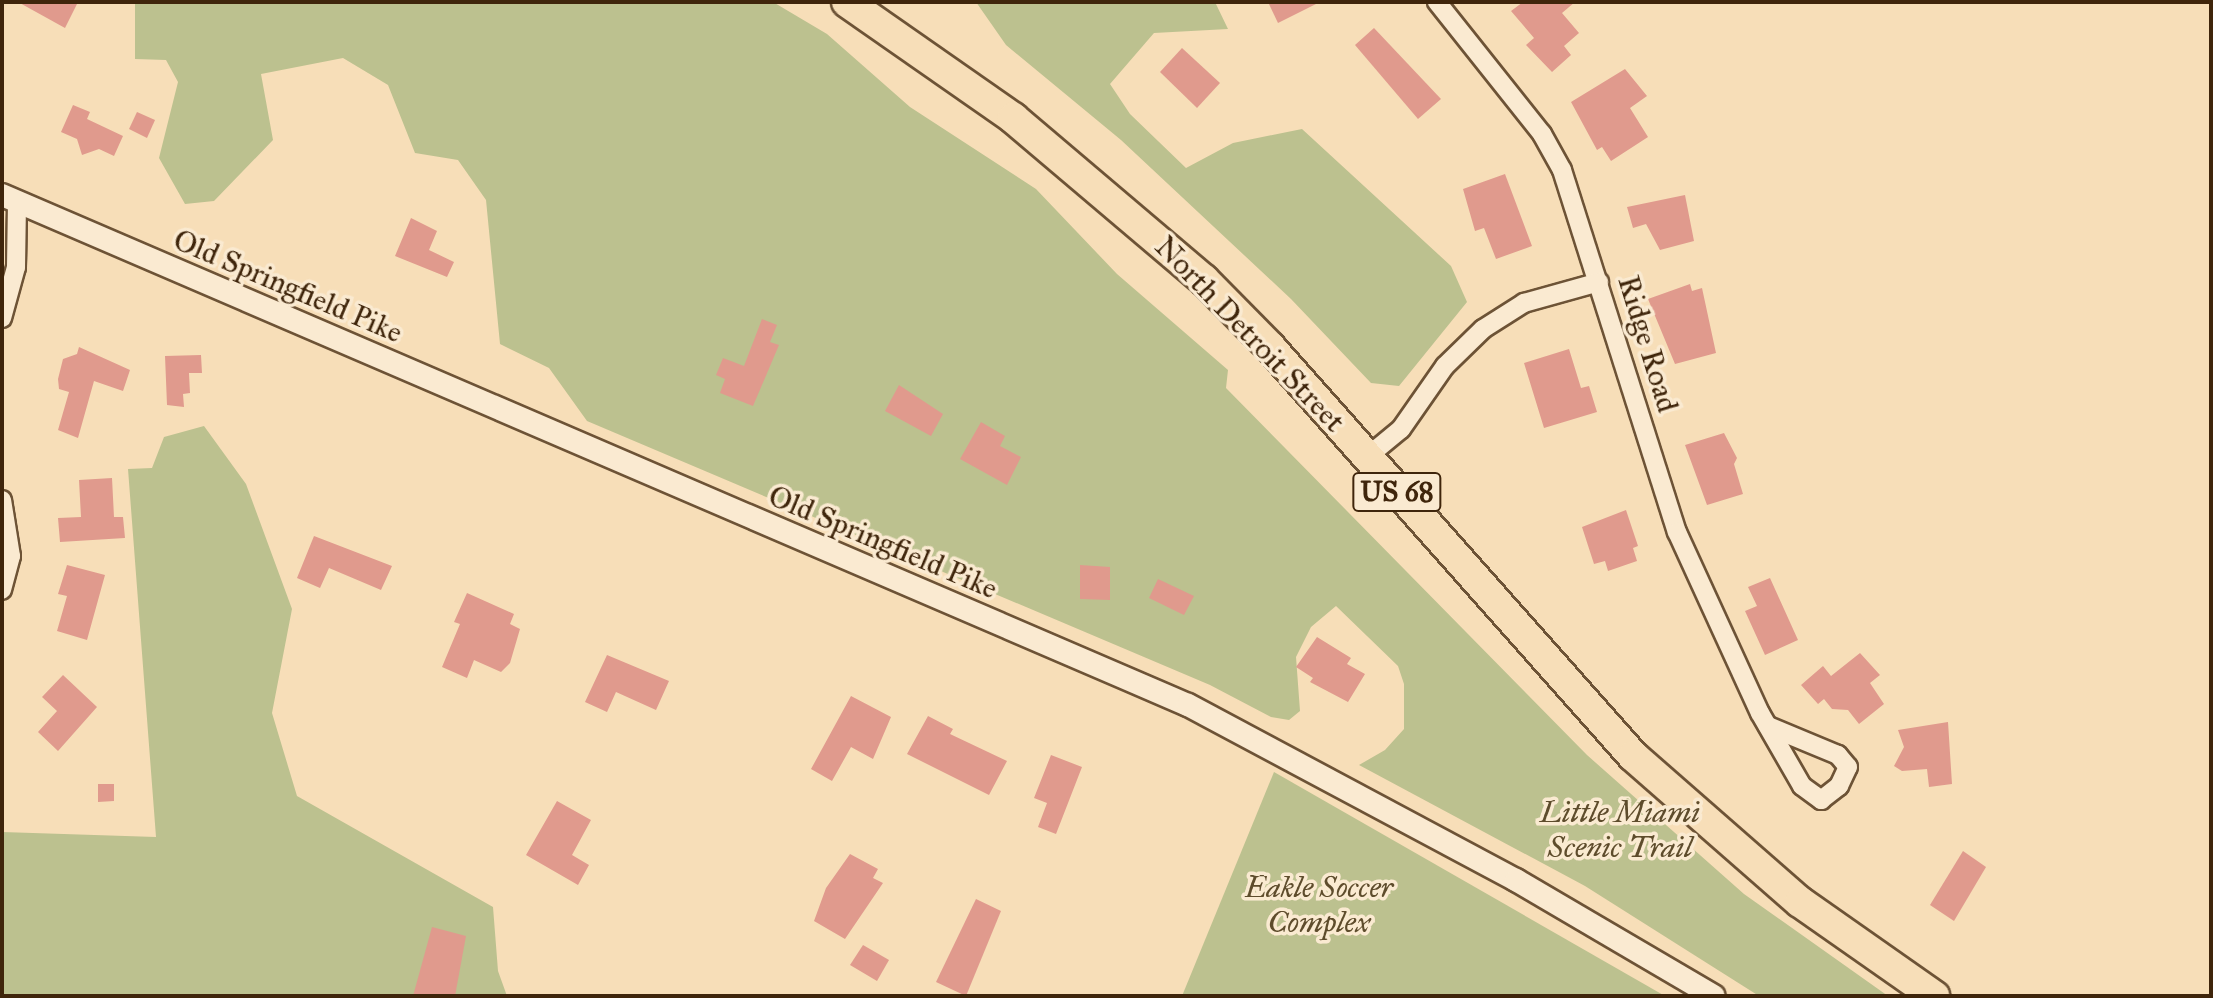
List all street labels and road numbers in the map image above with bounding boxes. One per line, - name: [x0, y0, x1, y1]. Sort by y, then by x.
- street label: Old Springfield Pike: [168, 222, 408, 350]
- street label: North Detroit Street: [1147, 229, 1353, 439]
- street label: Ridge Road: [1610, 271, 1686, 417]
- road number: US 68: [1351, 468, 1443, 516]
- street label: Old Springfield Pike: [763, 478, 1003, 606]

